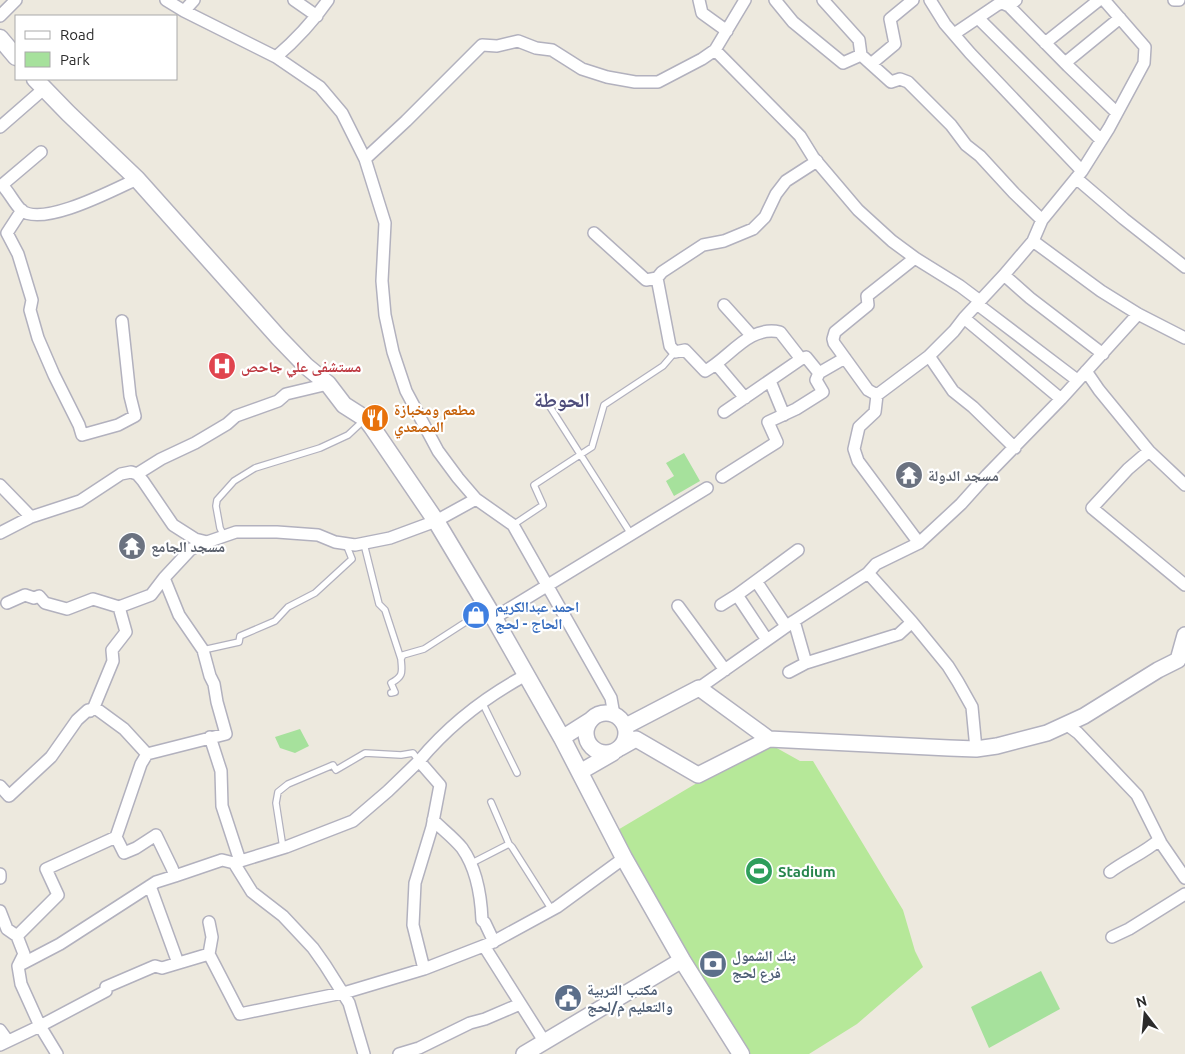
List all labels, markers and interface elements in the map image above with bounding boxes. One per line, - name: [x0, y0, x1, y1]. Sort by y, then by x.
- legend: [15, 15, 178, 80]
- text: Road: [60, 26, 95, 43]
- text: Park: [60, 51, 90, 68]
- hospital icon: مستشفى علي جاحص: [207, 351, 237, 381]
- place label: مستشفى علي جاحص: [241, 358, 361, 378]
- district label: الحوطة: [534, 388, 590, 412]
- place label: مطعم ومخبازة المصعدي: [394, 401, 475, 438]
- restaurant icon: مطعم ومخبازة المصعدي: [360, 403, 390, 433]
- temple icon: مسجد الدولة: [894, 460, 924, 490]
- place label: مسجد الدولة: [928, 467, 999, 484]
- temple icon: مسجد الجامع: [117, 531, 147, 561]
- place label: مسجد الجامع: [151, 538, 225, 557]
- place label: احمد عبدالكريم الحاج - لحج: [495, 598, 579, 634]
- shop icon: احمد عبدالكريم الحاج - لحج: [461, 600, 491, 630]
- sports icon: Stadium: [744, 856, 774, 886]
- place label: Stadium: [778, 863, 836, 880]
- place label: بنك الشمول فرع لحج: [732, 947, 796, 983]
- bank icon: بنك الشمول فرع لحج: [698, 949, 728, 979]
- place label: مكتب التربية والتعليم م/لحج: [587, 981, 673, 1017]
- public building icon: مكتب التربية والتعليم م/لحج: [553, 983, 583, 1013]
- north arrow: [1120, 989, 1170, 1039]
- text: N: [1134, 992, 1149, 1011]

